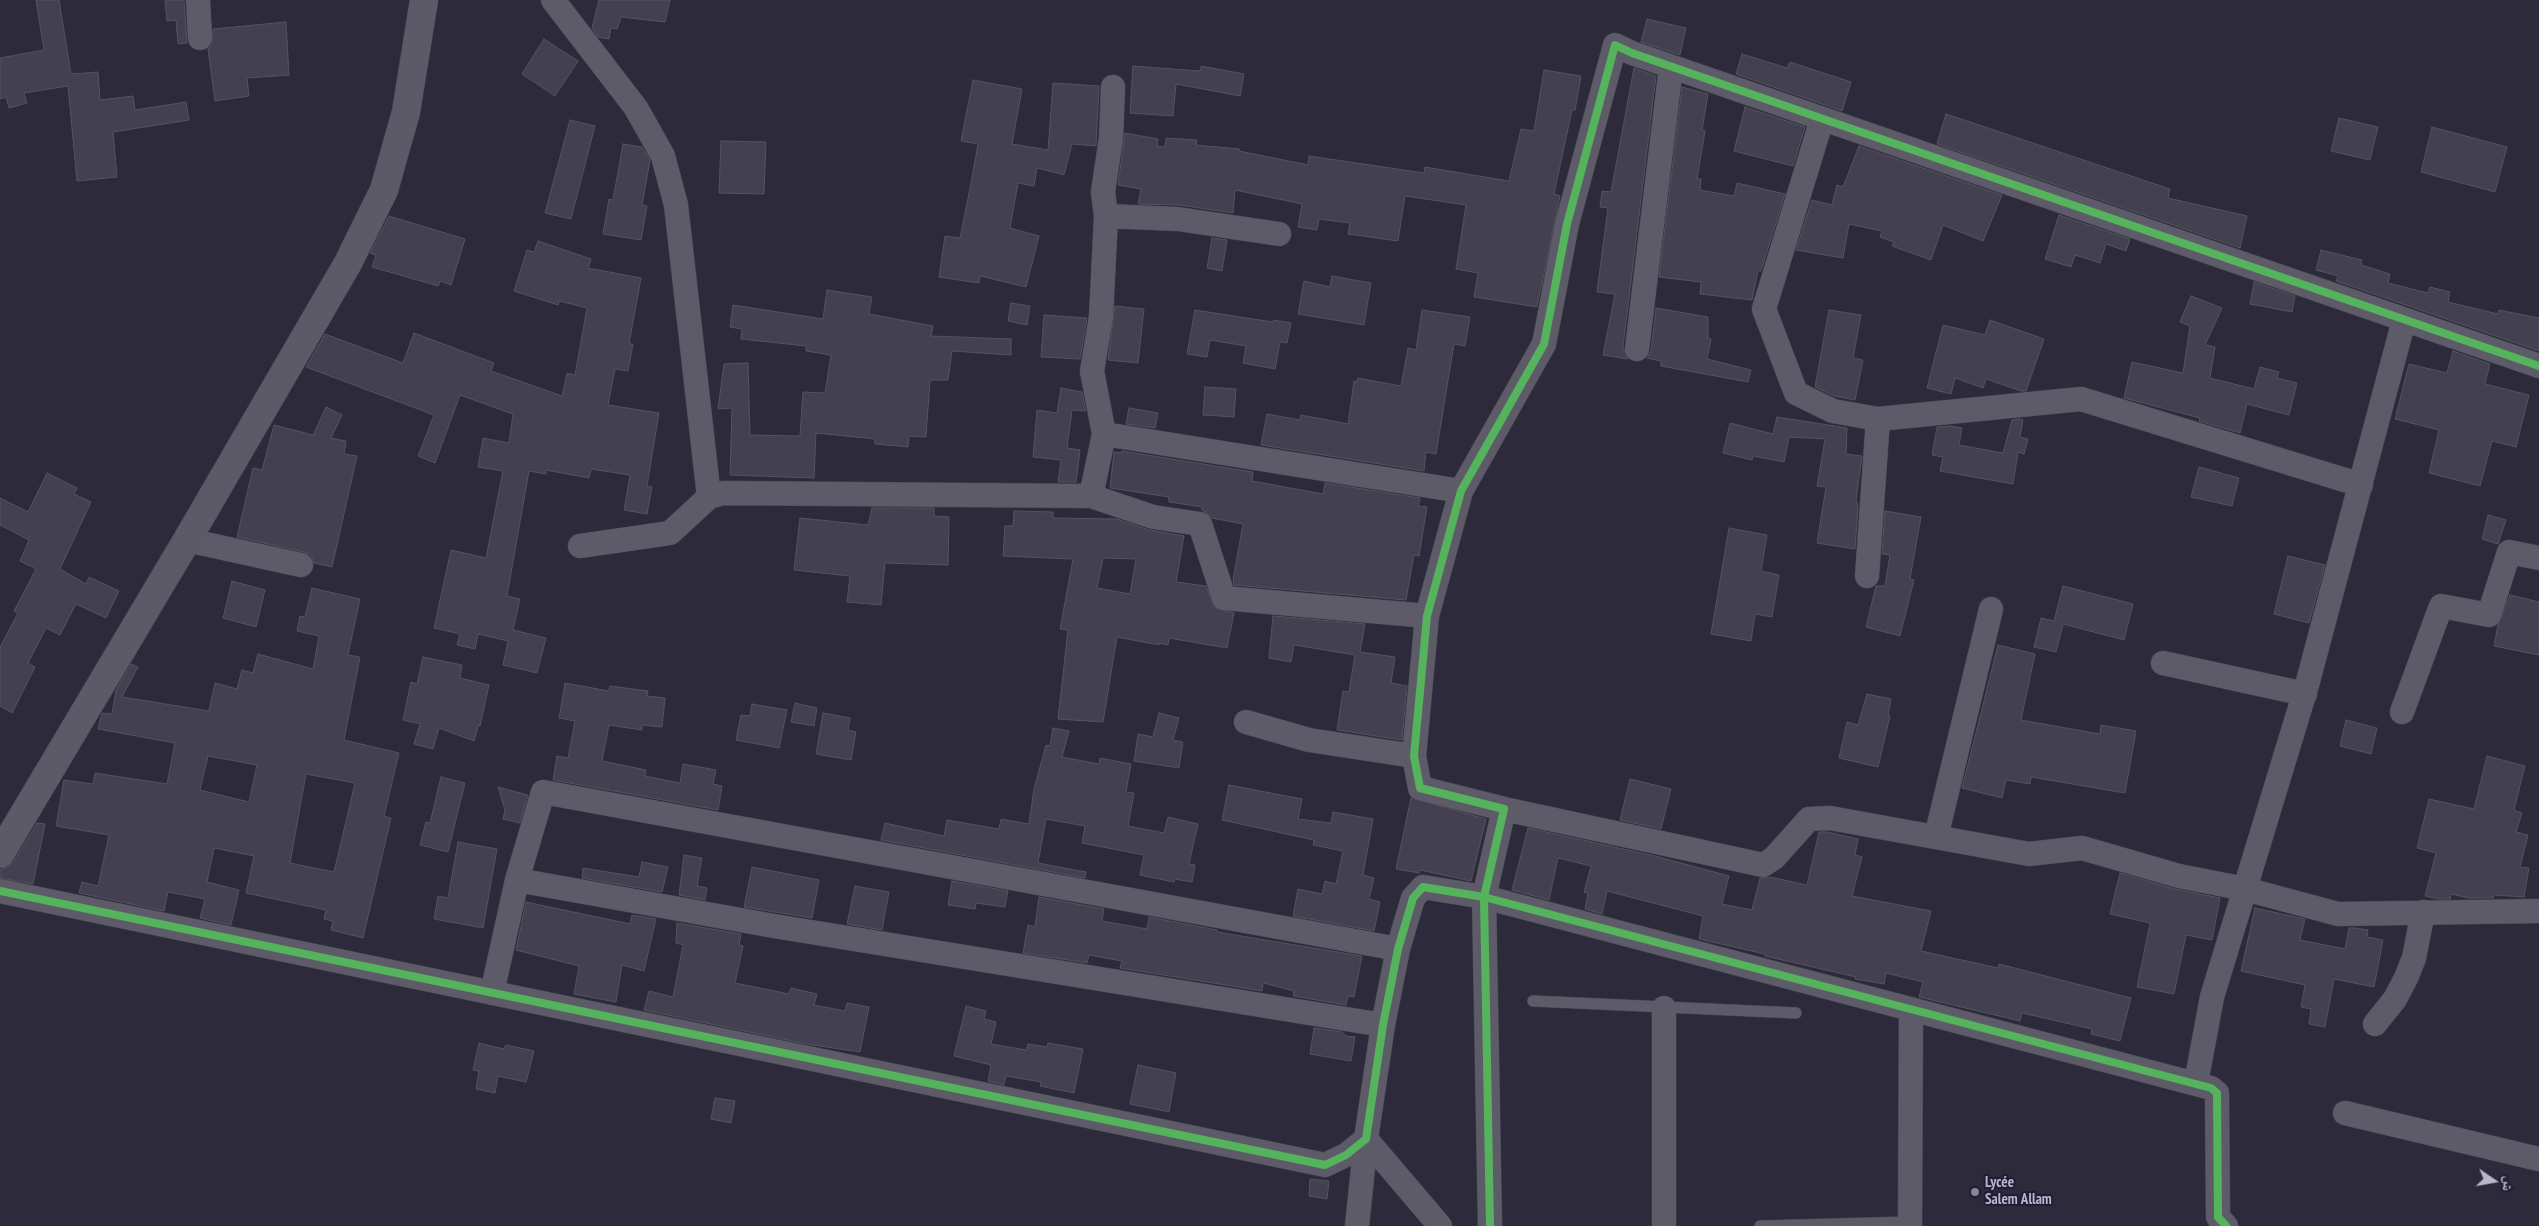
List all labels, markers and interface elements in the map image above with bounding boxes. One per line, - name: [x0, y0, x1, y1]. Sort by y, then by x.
- north arrow: [2469, 1156, 2519, 1206]
- place label: Lycée Salem Allam: [1985, 1174, 2052, 1209]
- text: ش: [2498, 1175, 2519, 1193]
- marker: Lycée Salem Allam: [1969, 1186, 1981, 1198]

